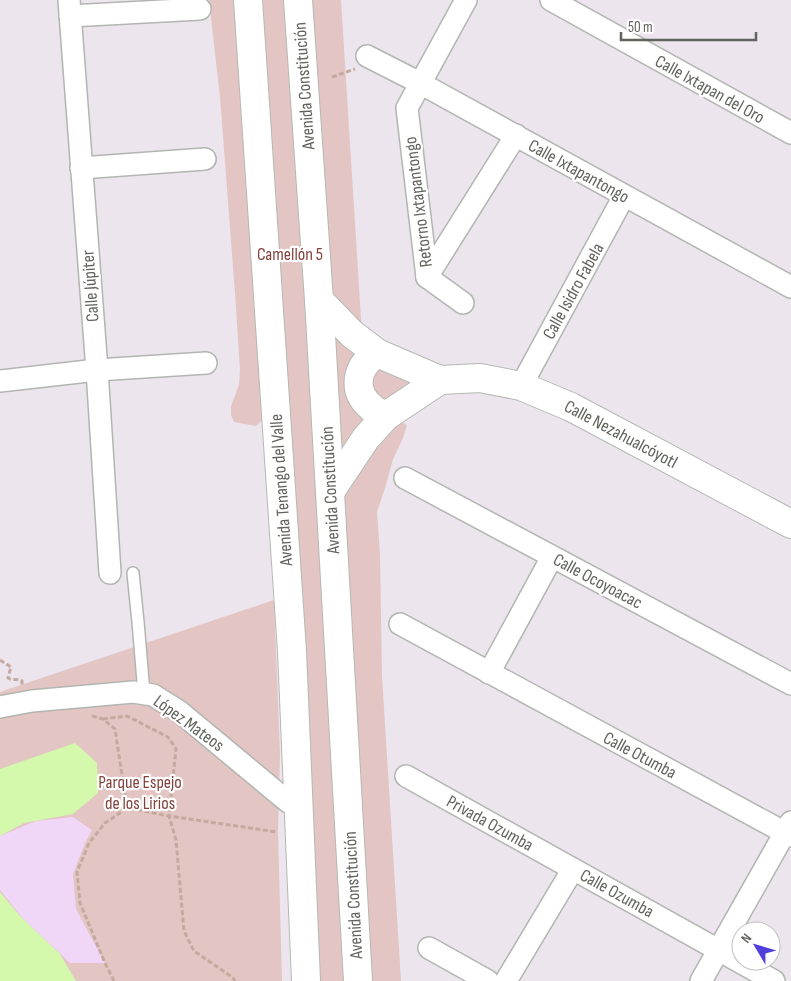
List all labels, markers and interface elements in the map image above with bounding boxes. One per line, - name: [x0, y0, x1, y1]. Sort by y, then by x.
- scale bar: [621, 10, 756, 42]
- text: 50 m: [628, 18, 653, 37]
- street label: Avenida Constitución: [290, 22, 319, 151]
- street label: Calle Ixtapan del Oro: [651, 51, 768, 128]
- street label: Calle Ixtapantongo: [525, 135, 633, 208]
- street label: Retorno Ixtapantongo: [400, 136, 437, 268]
- street label: Calle Isidro Fabela: [538, 239, 609, 343]
- park label: Camellón 5: [257, 244, 323, 265]
- street label: Calle Júpiter: [78, 249, 103, 323]
- street label: Calle Nezahualcóyotl: [561, 396, 681, 473]
- street label: Avenida Tenango del Valle: [266, 413, 297, 568]
- street label: Avenida Constitución: [317, 426, 344, 555]
- street label: Calle Ocoyoacac: [550, 549, 646, 614]
- street label: López Mateos: [149, 691, 228, 756]
- street label: Calle Otumba: [600, 727, 680, 784]
- park label: Parque Espejo de los Lirios: [98, 772, 182, 814]
- street label: Privada Ozumba: [443, 791, 537, 856]
- street label: Avenida Constitución: [340, 831, 367, 960]
- street label: Calle Ozumba: [576, 865, 657, 922]
- north arrow: [731, 921, 781, 971]
- text: N: [737, 930, 755, 946]

